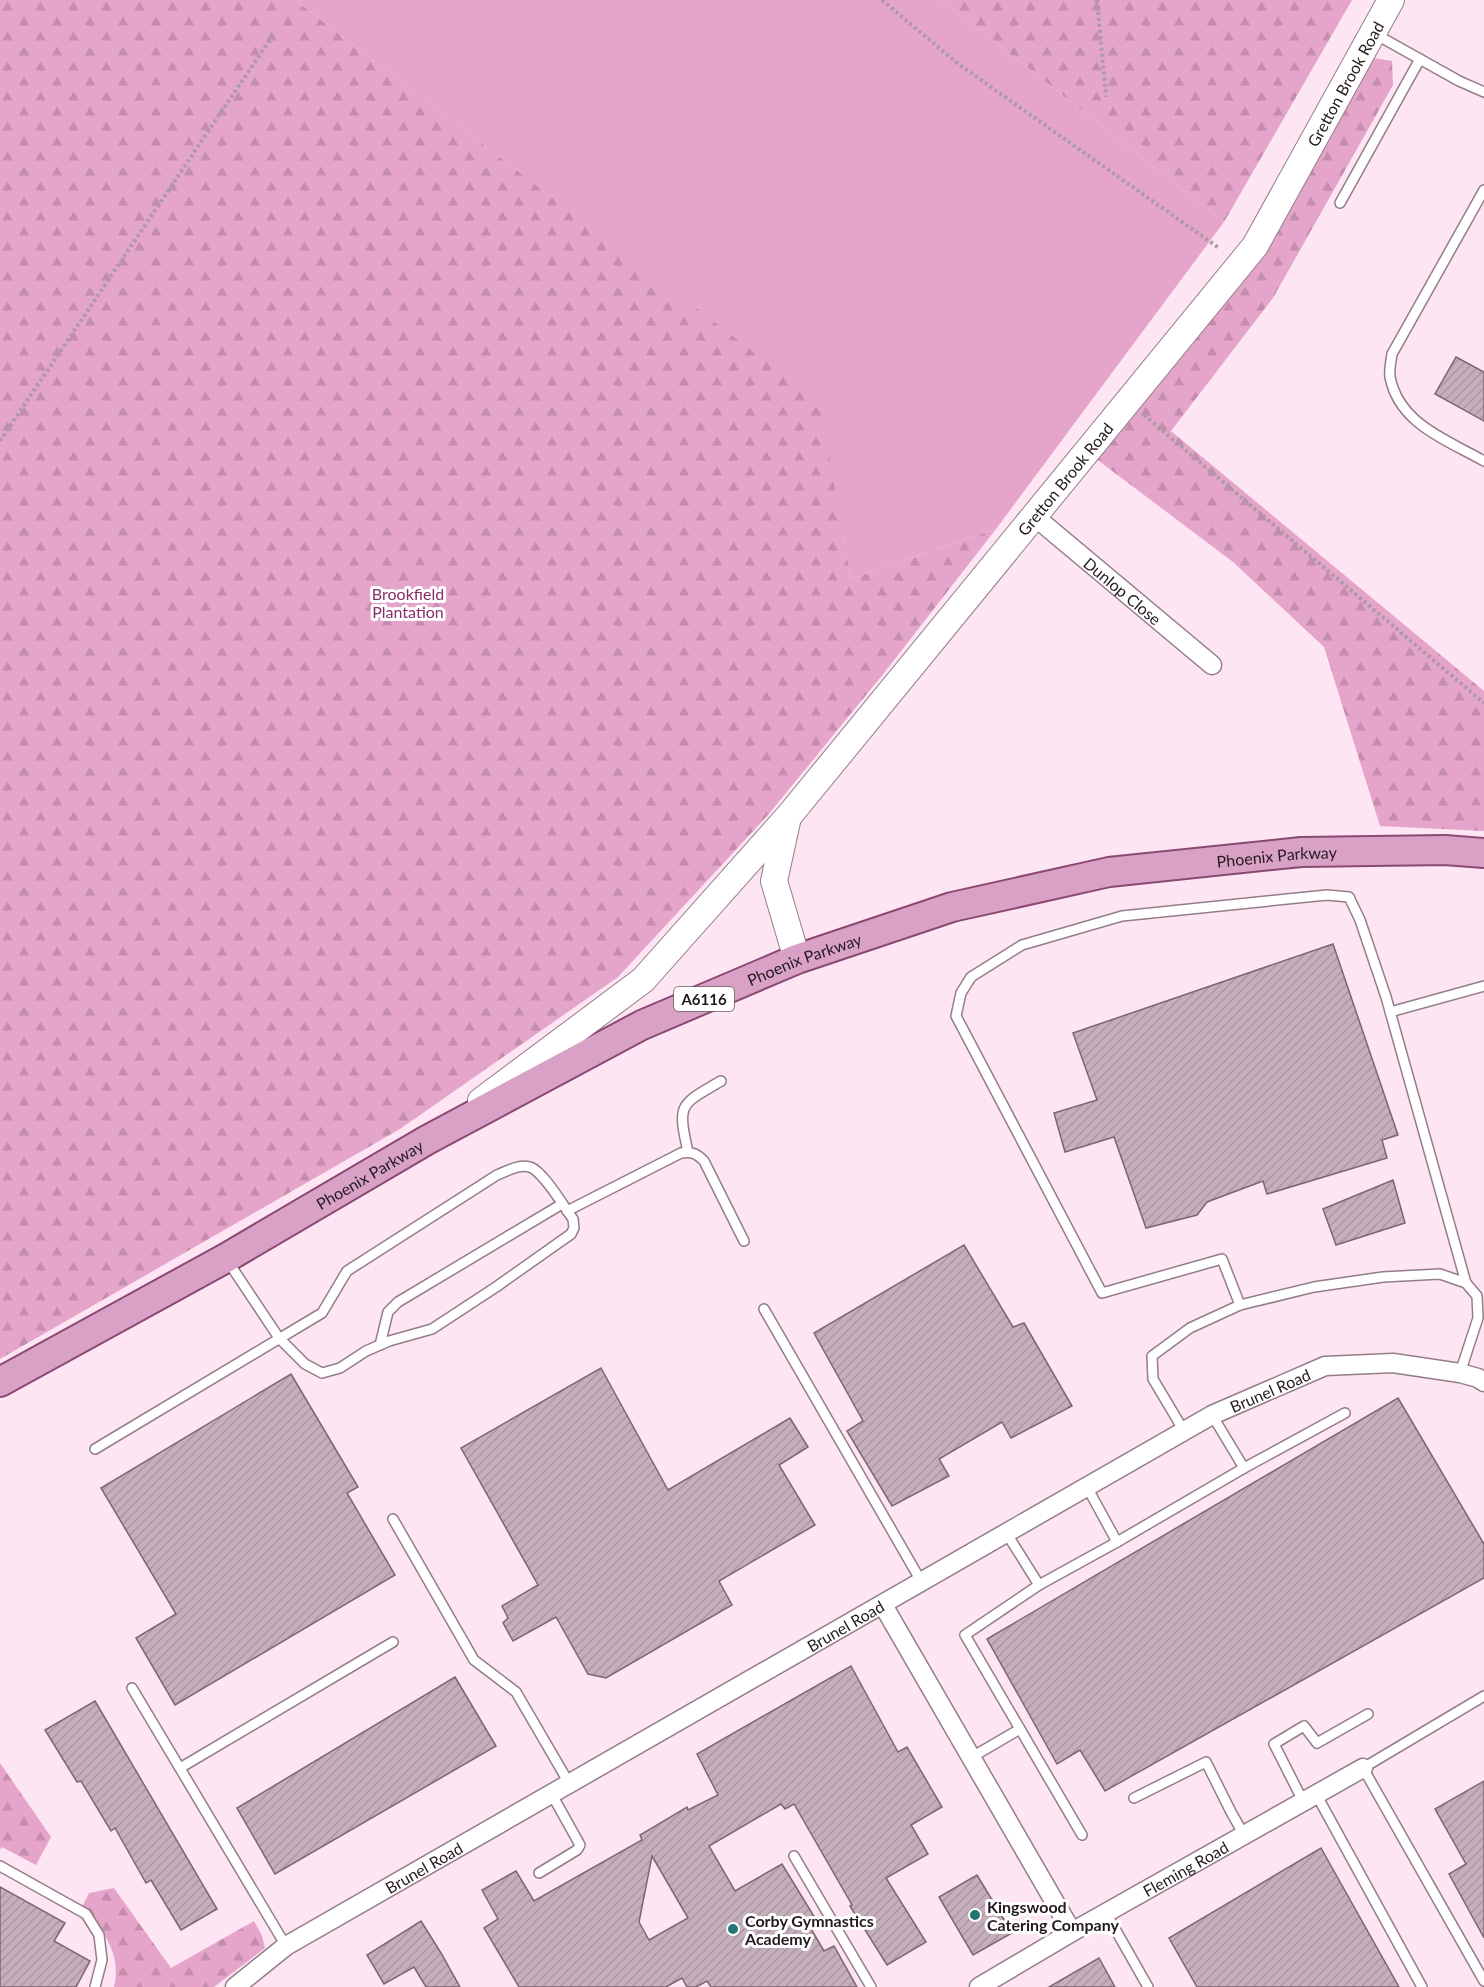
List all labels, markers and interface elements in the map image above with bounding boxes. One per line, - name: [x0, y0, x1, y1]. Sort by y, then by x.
- street label: Gretton Brook Road: [1303, 18, 1387, 150]
- street label: Gretton Brook Road: [1013, 418, 1116, 539]
- street label: Dunlop Close: [1081, 553, 1165, 628]
- park label: Brookfield Plantation: [372, 584, 444, 621]
- street label: Phoenix Parkway: [1216, 842, 1338, 870]
- street label: Phoenix Parkway: [744, 928, 864, 989]
- road number: A6116: [674, 987, 734, 1011]
- street label: Phoenix Parkway: [312, 1135, 427, 1213]
- street label: Brunel Road: [1227, 1364, 1313, 1416]
- street label: Brunel Road: [803, 1596, 887, 1655]
- street label: Fleming Road: [1139, 1837, 1231, 1900]
- street label: Brunel Road: [382, 1838, 465, 1897]
- place label: Kingswood Catering Company: [987, 1897, 1119, 1934]
- marker: Kingswood Catering Company: [968, 1908, 982, 1922]
- place label: Corby Gymnastics Academy: [744, 1911, 874, 1948]
- marker: Corby Gymnastics Academy: [726, 1922, 740, 1936]

